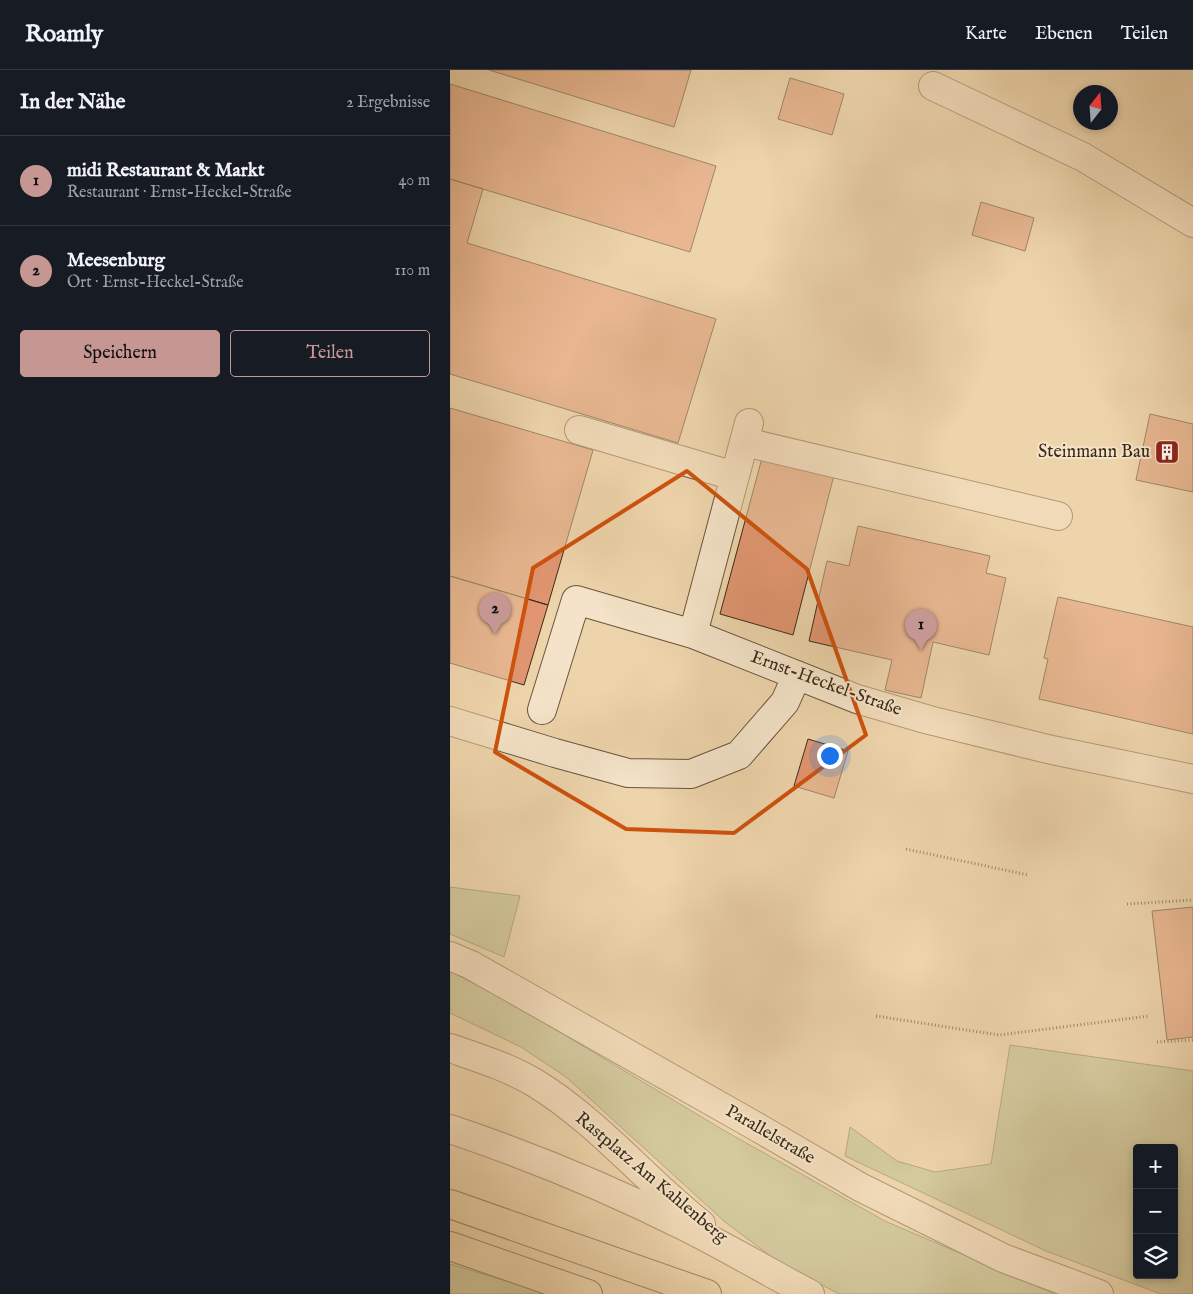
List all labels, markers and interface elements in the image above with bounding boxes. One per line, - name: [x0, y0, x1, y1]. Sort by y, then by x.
- text: Roamly: [25, 19, 103, 50]
- text: Karte: [965, 23, 1007, 46]
- text: Ebenen: [1035, 23, 1093, 46]
- text: Teilen: [1121, 23, 1168, 46]
- north arrow: [1073, 85, 1118, 130]
- text: In der Nähe: [20, 89, 126, 116]
- text: 2 Ergebnisse: [346, 93, 430, 113]
- text: midi Restaurant & Markt: [67, 159, 264, 183]
- text: 1: [33, 171, 39, 191]
- text: 40 m: [398, 171, 430, 191]
- text: Restaurant · Ernst-Heckel-Straße: [67, 183, 292, 203]
- text: Meesenburg: [67, 249, 165, 273]
- text: 2: [32, 261, 40, 281]
- text: 110 m: [394, 261, 430, 281]
- text: Ort · Ernst-Heckel-Straße: [67, 273, 244, 293]
- button: Speichern: [20, 330, 220, 377]
- button: Teilen: [230, 330, 430, 377]
- building icon: Steinmann Bau: [1154, 439, 1180, 465]
- place label: Steinmann Bau: [1038, 441, 1150, 464]
- pin: 2: [479, 593, 511, 634]
- pin: 1: [905, 609, 937, 650]
- street label: Ernst-Heckel-Straße: [747, 646, 905, 722]
- your location: [817, 743, 843, 769]
- street label: Parallelstraße: [721, 1100, 819, 1170]
- street label: Rastplatz Am Kahlenberg: [570, 1107, 732, 1249]
- map controls: [1133, 1144, 1178, 1279]
- button: +: [1133, 1144, 1178, 1189]
- button: −: [1133, 1189, 1178, 1234]
- button: layers: [1133, 1234, 1178, 1279]

